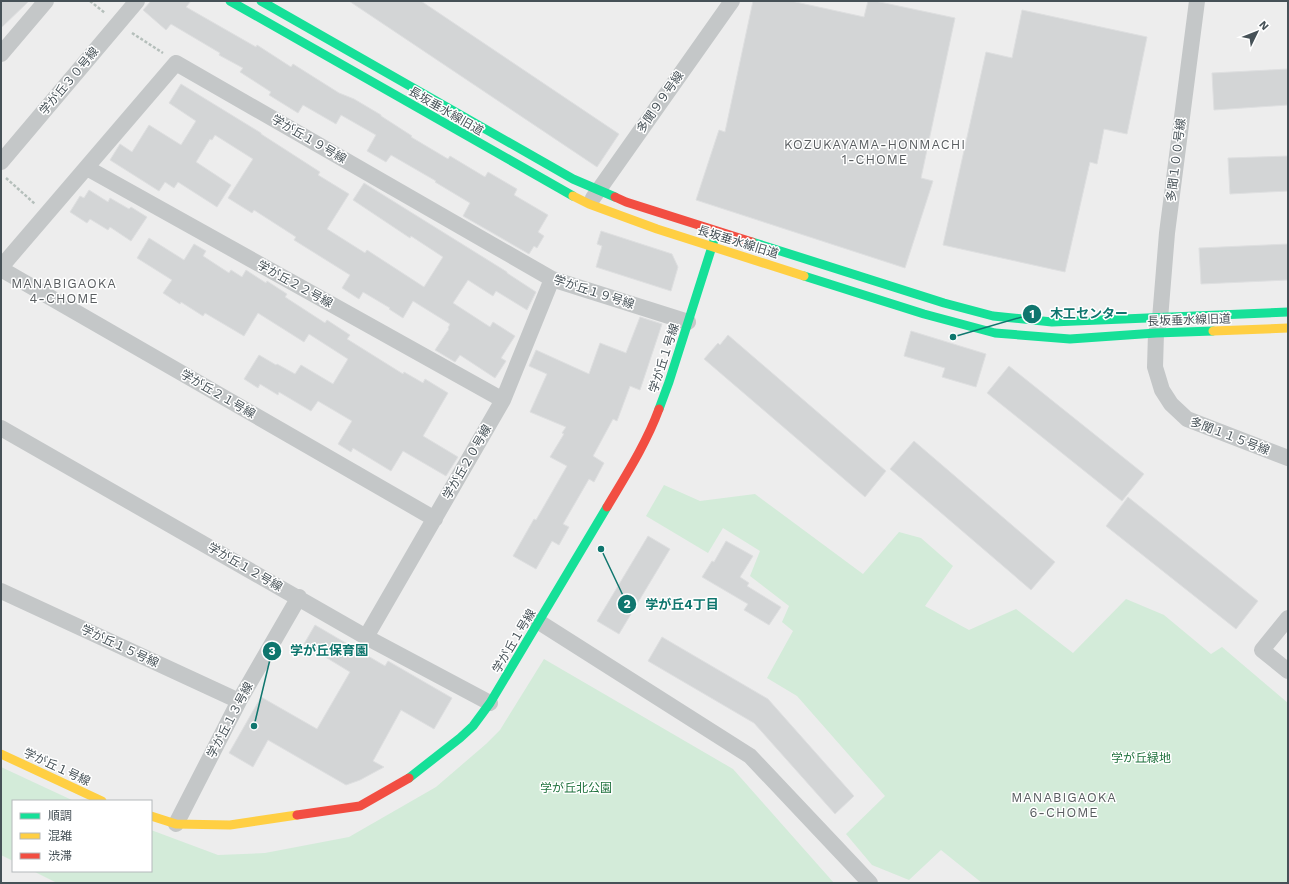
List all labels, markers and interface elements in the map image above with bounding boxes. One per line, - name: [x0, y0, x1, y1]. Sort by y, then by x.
- north arrow: [1237, 12, 1277, 52]
- text: N: [1256, 18, 1271, 33]
- street label: 学が丘３０号線: [37, 44, 101, 118]
- street label: 多聞９９号線: [634, 68, 686, 136]
- street label: 長坂垂水線旧道: [406, 84, 486, 138]
- street label: 学が丘１９号線: [269, 112, 349, 166]
- street label: 多聞１００号線: [1164, 117, 1188, 203]
- district label: KOZUKAYAMA-HONMACHI 1-CHOME: [784, 137, 966, 167]
- street label: 長坂垂水線旧道: [696, 223, 780, 261]
- street label: 学が丘２２号線: [255, 258, 335, 310]
- street label: 学が丘１９号線: [552, 272, 636, 312]
- district label: MANABIGAOKA 4-CHOME: [11, 276, 117, 306]
- callout: 木工センター: [1022, 301, 1136, 326]
- text: 木工センター: [1050, 306, 1128, 321]
- text: 1: [1029, 307, 1035, 321]
- street label: 長坂垂水線旧道: [1147, 312, 1231, 328]
- street label: 学が丘１号線: [646, 322, 682, 394]
- street label: 学が丘２１号線: [178, 367, 258, 421]
- street label: 多聞１１５号線: [1188, 414, 1272, 458]
- street label: 学が丘２０号線: [440, 422, 494, 502]
- street label: 学が丘１２号線: [205, 540, 285, 594]
- callout: 学が丘4丁目: [617, 592, 727, 617]
- text: 2: [623, 597, 631, 611]
- text: 学が丘4丁目: [645, 597, 719, 612]
- street label: 学が丘１号線: [489, 607, 539, 675]
- street label: 学が丘１５号線: [79, 622, 161, 670]
- callout: 学が丘保育園: [262, 638, 376, 663]
- text: 学が丘保育園: [290, 643, 368, 658]
- text: 3: [268, 644, 276, 658]
- street label: 学が丘１３号線: [204, 680, 256, 760]
- street label: 学が丘１号線: [21, 745, 93, 789]
- park label: 学が丘緑地: [1111, 751, 1171, 765]
- park label: 学が丘北公園: [540, 781, 612, 795]
- district label: MANABIGAOKA 6-CHOME: [1011, 790, 1117, 820]
- legend: [12, 800, 152, 872]
- text: 順調: [48, 809, 72, 823]
- text: 混雑: [48, 829, 72, 843]
- text: 渋滞: [48, 849, 72, 863]

